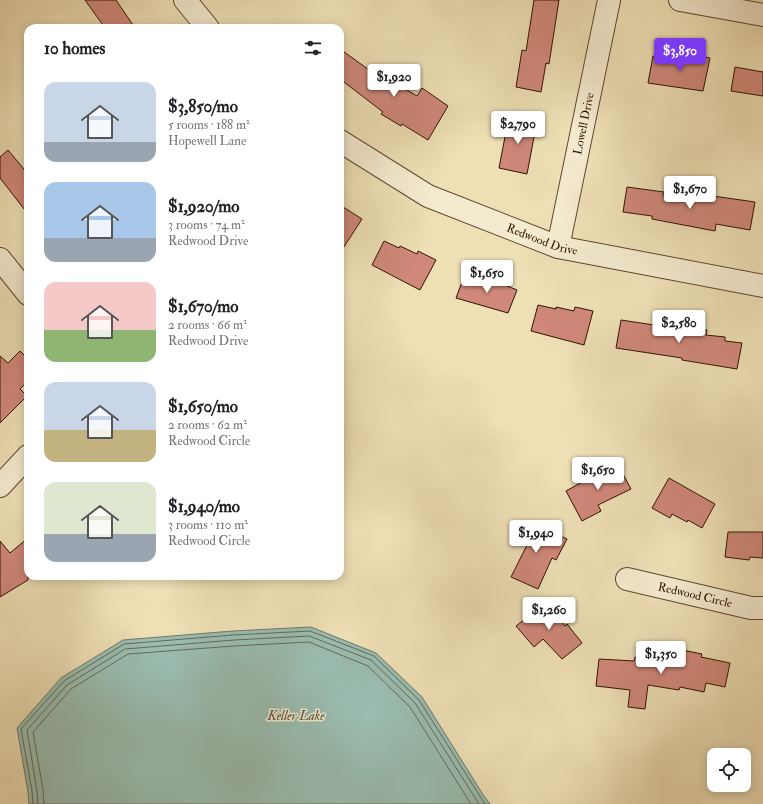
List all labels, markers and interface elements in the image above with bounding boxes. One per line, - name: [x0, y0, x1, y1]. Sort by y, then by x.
- icon: filters: [302, 37, 324, 59]
- text: 10 homes: [44, 38, 105, 59]
- pin: $3,850: [647, 38, 713, 72]
- text: $3,850: [663, 43, 697, 59]
- pin: $1,920: [361, 64, 427, 98]
- text: $1,920: [376, 69, 412, 85]
- street label: Lowell Drive: [570, 91, 597, 156]
- text: $3,850/mo: [168, 96, 238, 117]
- icon: home: [76, 98, 124, 146]
- pin: $2,790: [485, 111, 551, 145]
- text: $2,790: [500, 116, 536, 132]
- text: 5 rooms · 188 m²: [168, 117, 250, 133]
- text: Hopewell Lane: [168, 133, 246, 149]
- pin: $1,670: [657, 176, 723, 210]
- text: $1,670: [673, 181, 707, 197]
- text: $1,920/mo: [168, 196, 240, 217]
- icon: home: [76, 198, 124, 246]
- text: 3 rooms · 74 m²: [168, 217, 245, 233]
- street label: Redwood Drive: [504, 220, 579, 258]
- text: Redwood Drive: [168, 233, 248, 249]
- pin: $1,650: [454, 260, 520, 294]
- text: $1,650: [470, 265, 504, 281]
- text: $1,670/mo: [168, 296, 239, 317]
- icon: home: [76, 298, 124, 346]
- pin: $2,580: [646, 310, 712, 344]
- text: $2,580: [661, 315, 697, 331]
- text: 2 rooms · 66 m²: [168, 317, 247, 333]
- text: Redwood Drive: [168, 333, 248, 349]
- text: $1,650/mo: [168, 396, 238, 417]
- icon: home: [76, 398, 124, 446]
- text: 2 rooms · 62 m²: [168, 417, 247, 433]
- text: Redwood Circle: [168, 433, 250, 449]
- pin: $1,650: [565, 457, 631, 491]
- text: $1,650: [581, 462, 615, 478]
- text: $1,940/mo: [168, 496, 240, 517]
- icon: home: [76, 498, 124, 546]
- text: 3 rooms · 110 m²: [168, 517, 248, 533]
- pin: $1,940: [503, 520, 569, 554]
- text: $1,940: [518, 525, 554, 541]
- text: Redwood Circle: [168, 533, 250, 549]
- street label: Redwood Circle: [656, 579, 734, 611]
- pin: $1,260: [516, 597, 582, 631]
- text: $1,260: [532, 602, 566, 618]
- pin: $1,350: [628, 641, 694, 675]
- text: $1,350: [645, 646, 677, 662]
- water label: Keller Lake: [267, 708, 325, 724]
- map controls: [707, 748, 751, 792]
- button: locate: [707, 748, 751, 792]

